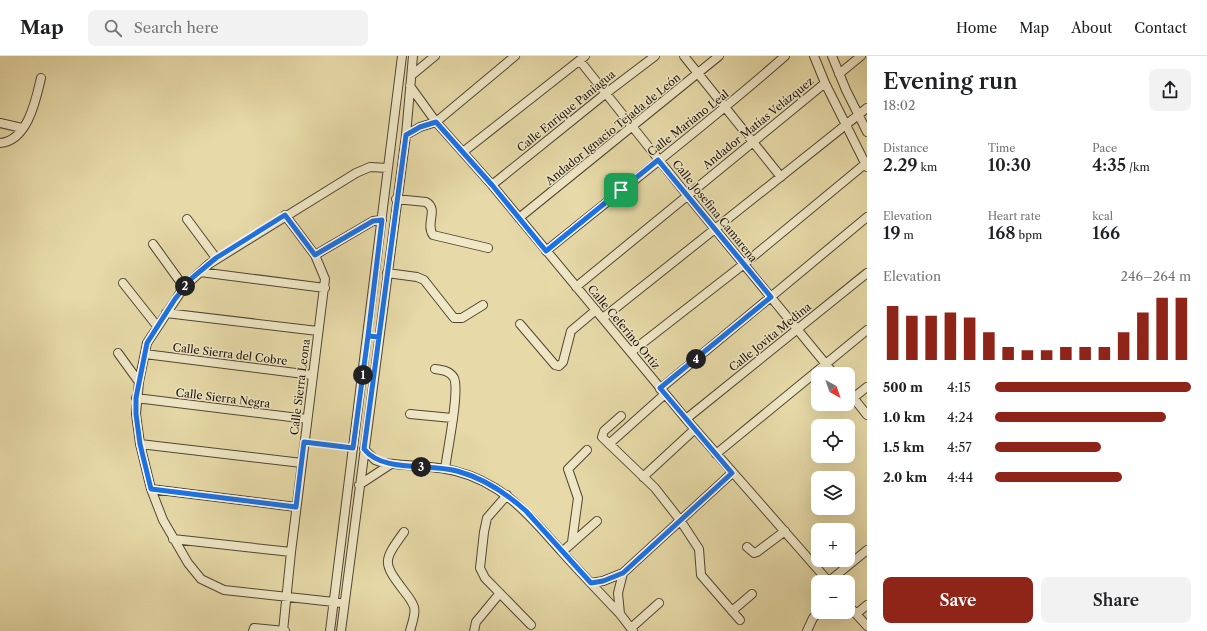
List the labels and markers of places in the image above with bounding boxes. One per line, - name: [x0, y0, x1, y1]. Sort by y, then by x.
- pin: [604, 173, 638, 207]
- pin: 2: [175, 276, 195, 296]
- pin: 4: [686, 349, 706, 369]
- pin: 1: [353, 365, 373, 385]
- pin: 3: [411, 457, 431, 477]

